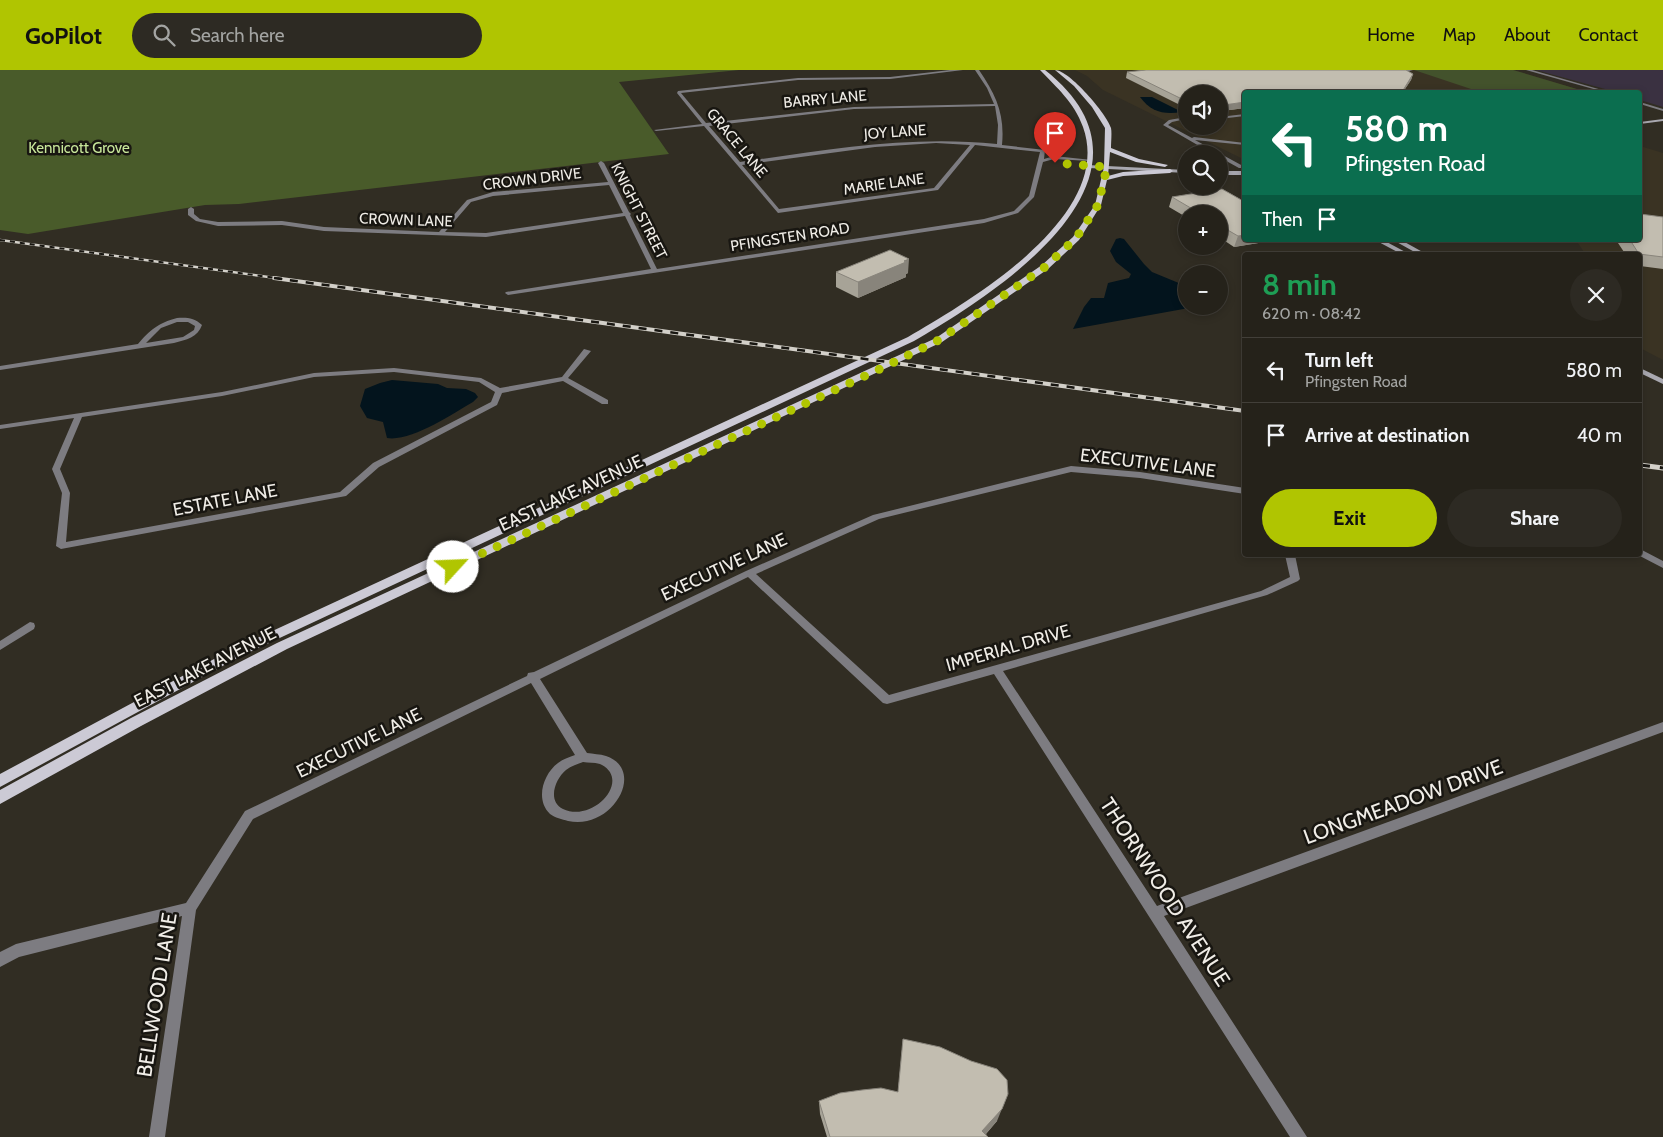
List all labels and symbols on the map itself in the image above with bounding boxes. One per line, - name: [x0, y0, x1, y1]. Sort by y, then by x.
- street label: BARRY LANE: [783, 86, 867, 112]
- street label: GRACE LANE: [703, 105, 771, 181]
- pin: [1034, 112, 1076, 163]
- street label: JOY LANE: [862, 121, 927, 143]
- park label: Kennicott Grove: [28, 139, 130, 157]
- street label: KNIGHT STREET: [607, 160, 671, 262]
- street label: CROWN DRIVE: [482, 164, 582, 194]
- street label: MARIE LANE: [842, 169, 926, 199]
- street label: CROWN LANE: [359, 209, 453, 231]
- street label: PFINGSTEN ROAD: [729, 219, 851, 255]
- street label: EXECUTIVE LANE: [1079, 444, 1217, 482]
- street label: EAST LAKE AVENUE: [495, 450, 647, 536]
- street label: ESTATE LANE: [171, 479, 279, 521]
- street label: EXECUTIVE LANE: [658, 528, 791, 606]
- position arrow: [426, 540, 478, 592]
- street label: IMPERIAL DRIVE: [943, 620, 1073, 676]
- street label: EAST LAKE AVENUE: [130, 622, 280, 712]
- street label: EXECUTIVE LANE: [293, 703, 425, 783]
- street label: LONGMEADOW DRIVE: [1300, 754, 1506, 849]
- street label: THORNWOOD AVENUE: [1095, 793, 1236, 991]
- street label: BELLWOOD LANE: [131, 911, 182, 1079]

